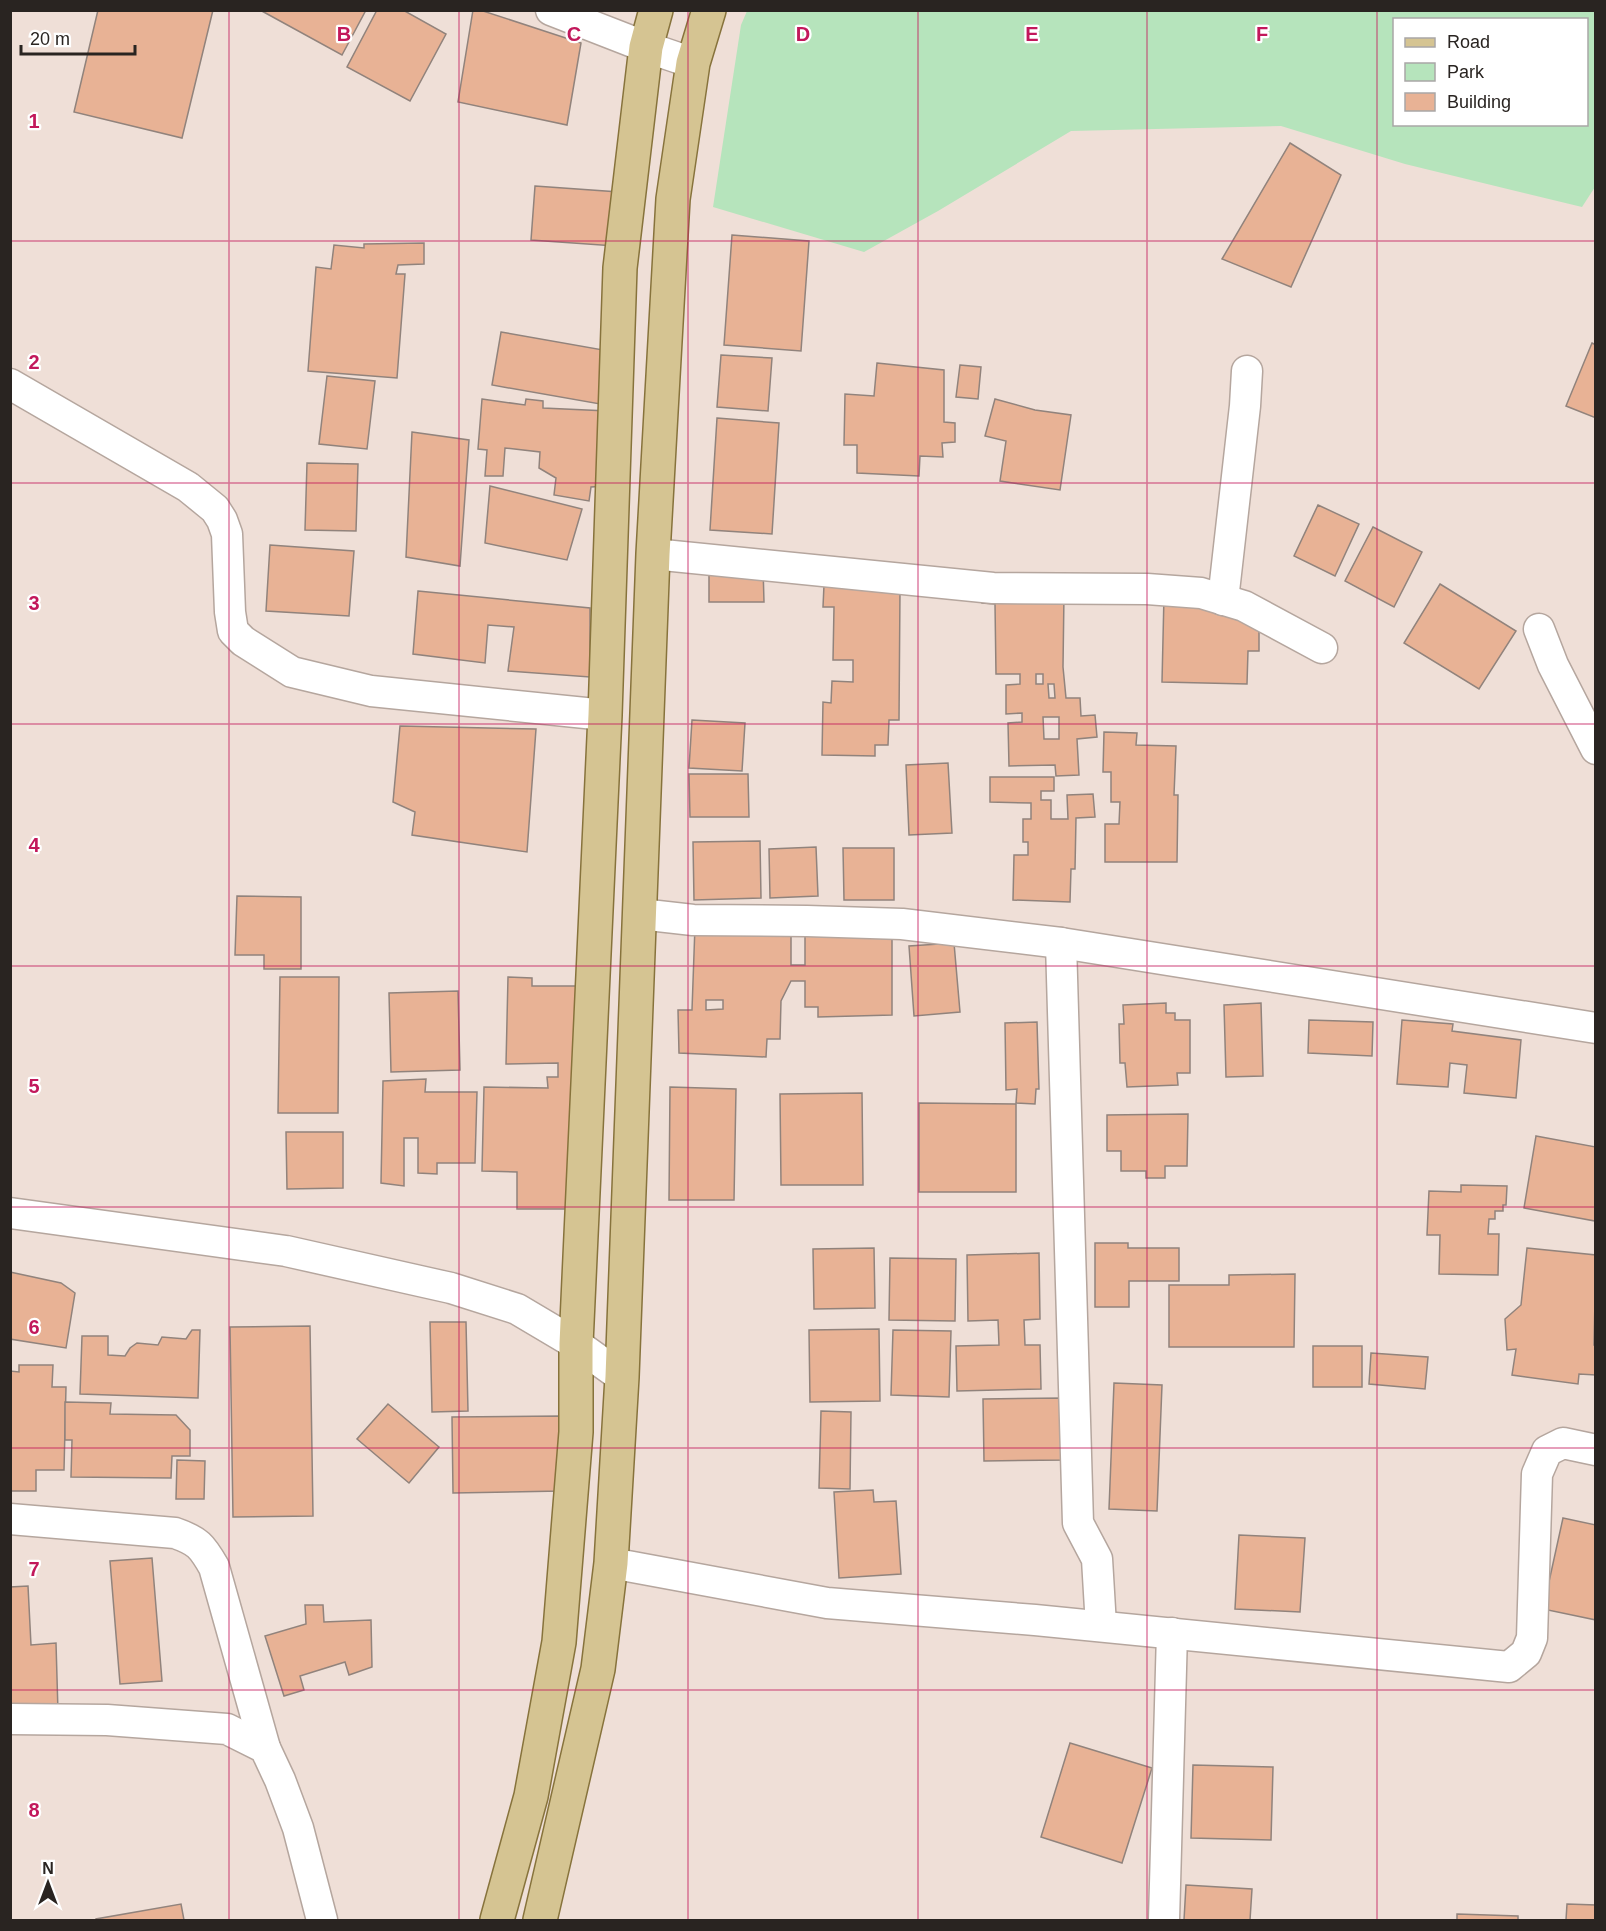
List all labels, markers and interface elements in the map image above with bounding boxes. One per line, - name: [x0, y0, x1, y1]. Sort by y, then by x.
- scale bar: [21, 18, 135, 56]
- legend: [1393, 18, 1588, 126]
- text: B: [337, 23, 351, 45]
- text: C: [567, 23, 581, 45]
- text: D: [796, 23, 810, 45]
- text: E: [1025, 23, 1039, 45]
- text: F: [1256, 23, 1268, 45]
- text: 20 m: [30, 29, 70, 49]
- text: Road: [1447, 32, 1490, 52]
- text: Park: [1447, 62, 1485, 82]
- text: Building: [1447, 92, 1511, 112]
- text: 1: [28, 110, 40, 132]
- text: 2: [28, 351, 40, 373]
- text: 3: [28, 592, 40, 614]
- text: 4: [28, 834, 40, 856]
- text: 5: [28, 1075, 40, 1097]
- text: 6: [28, 1316, 40, 1338]
- text: 7: [28, 1558, 40, 1580]
- text: 8: [28, 1799, 40, 1821]
- north arrow: [18, 1853, 78, 1913]
- text: N: [42, 1860, 54, 1877]

